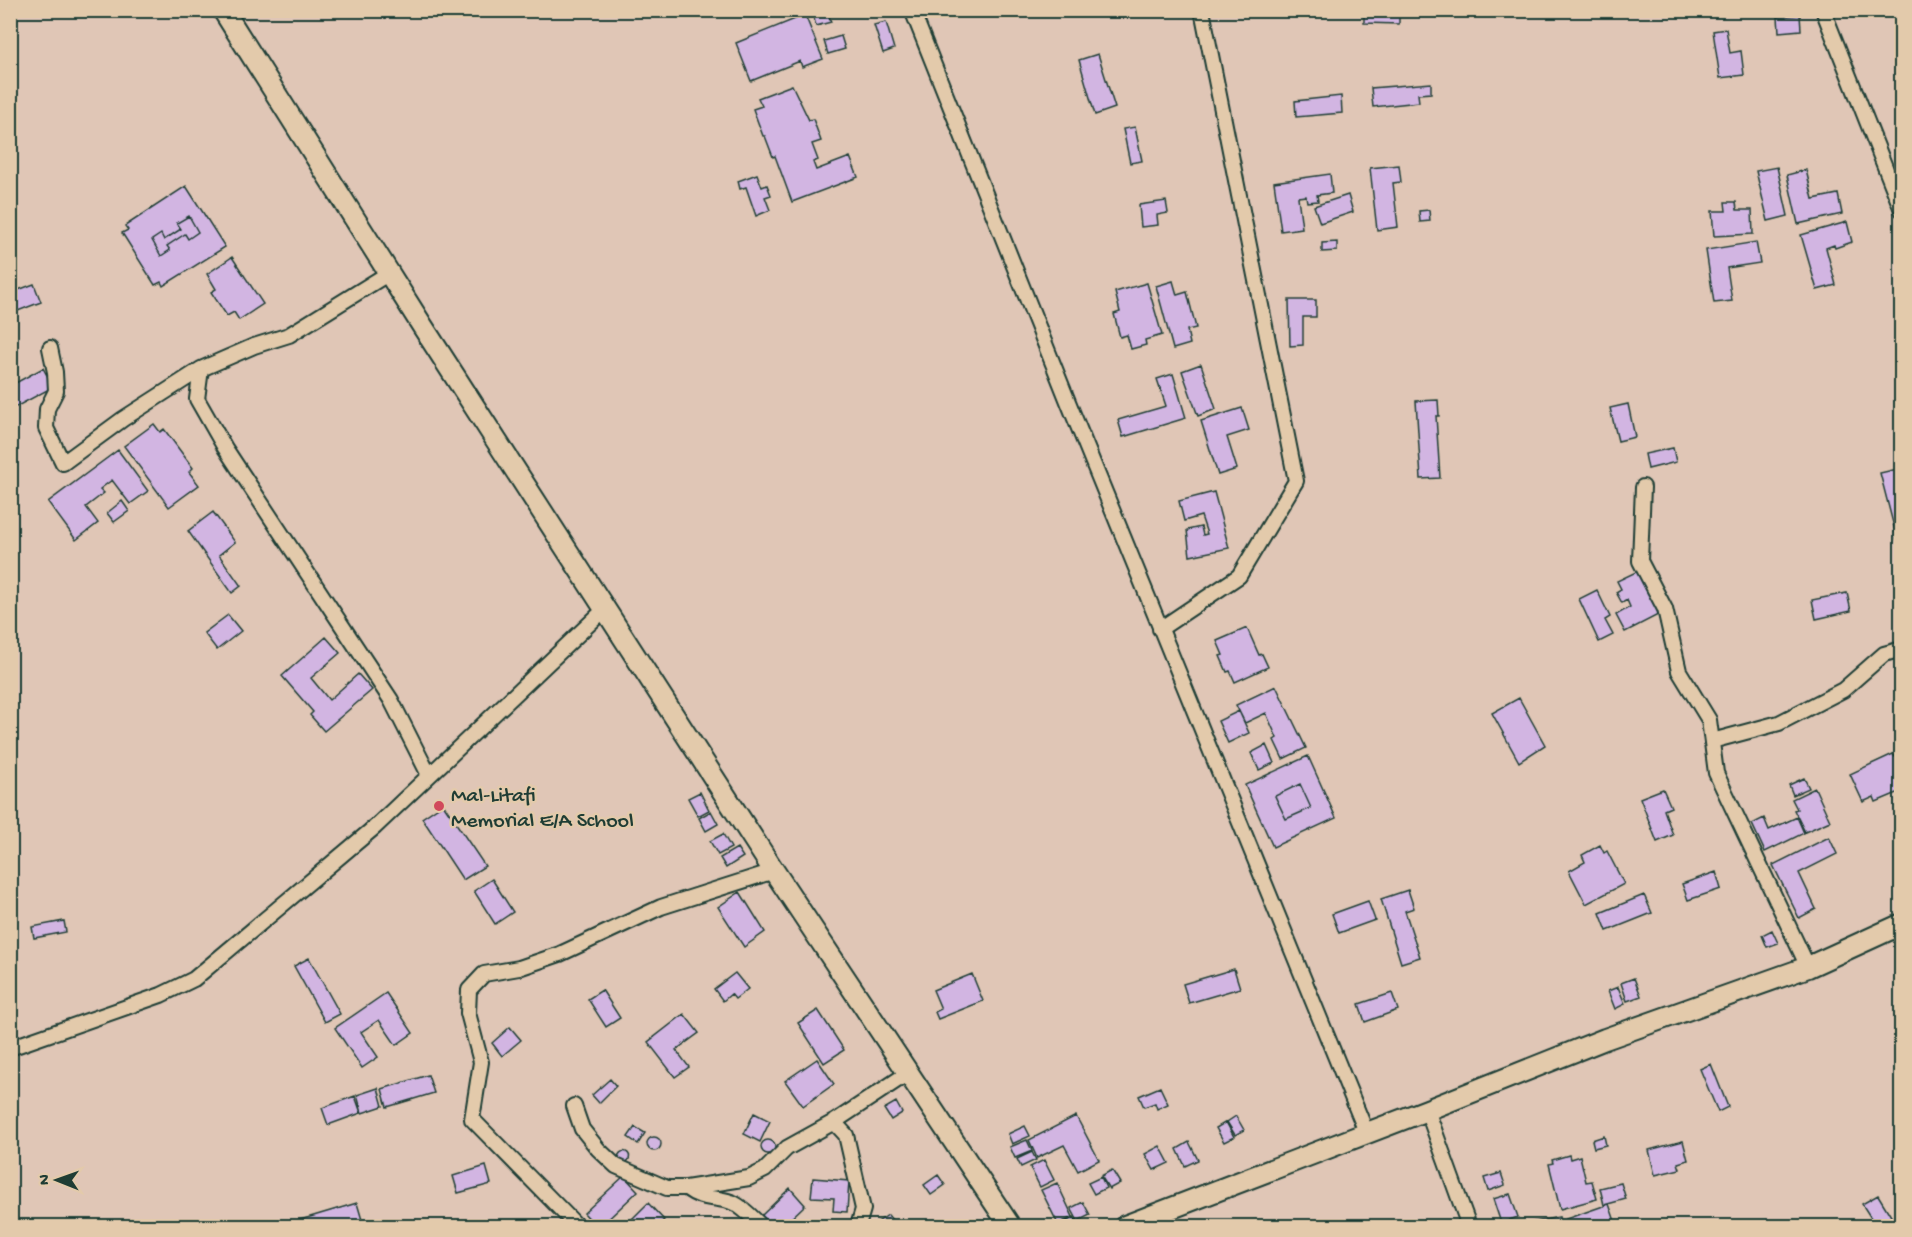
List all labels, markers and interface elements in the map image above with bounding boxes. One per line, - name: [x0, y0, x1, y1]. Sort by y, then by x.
- place label: Mal-Litafi Memorial E/A School: [451, 784, 634, 835]
- marker: Mal-Litafi Memorial E/A School: [432, 799, 446, 813]
- north arrow: [27, 1150, 87, 1210]
- text: N: [36, 1174, 55, 1185]

